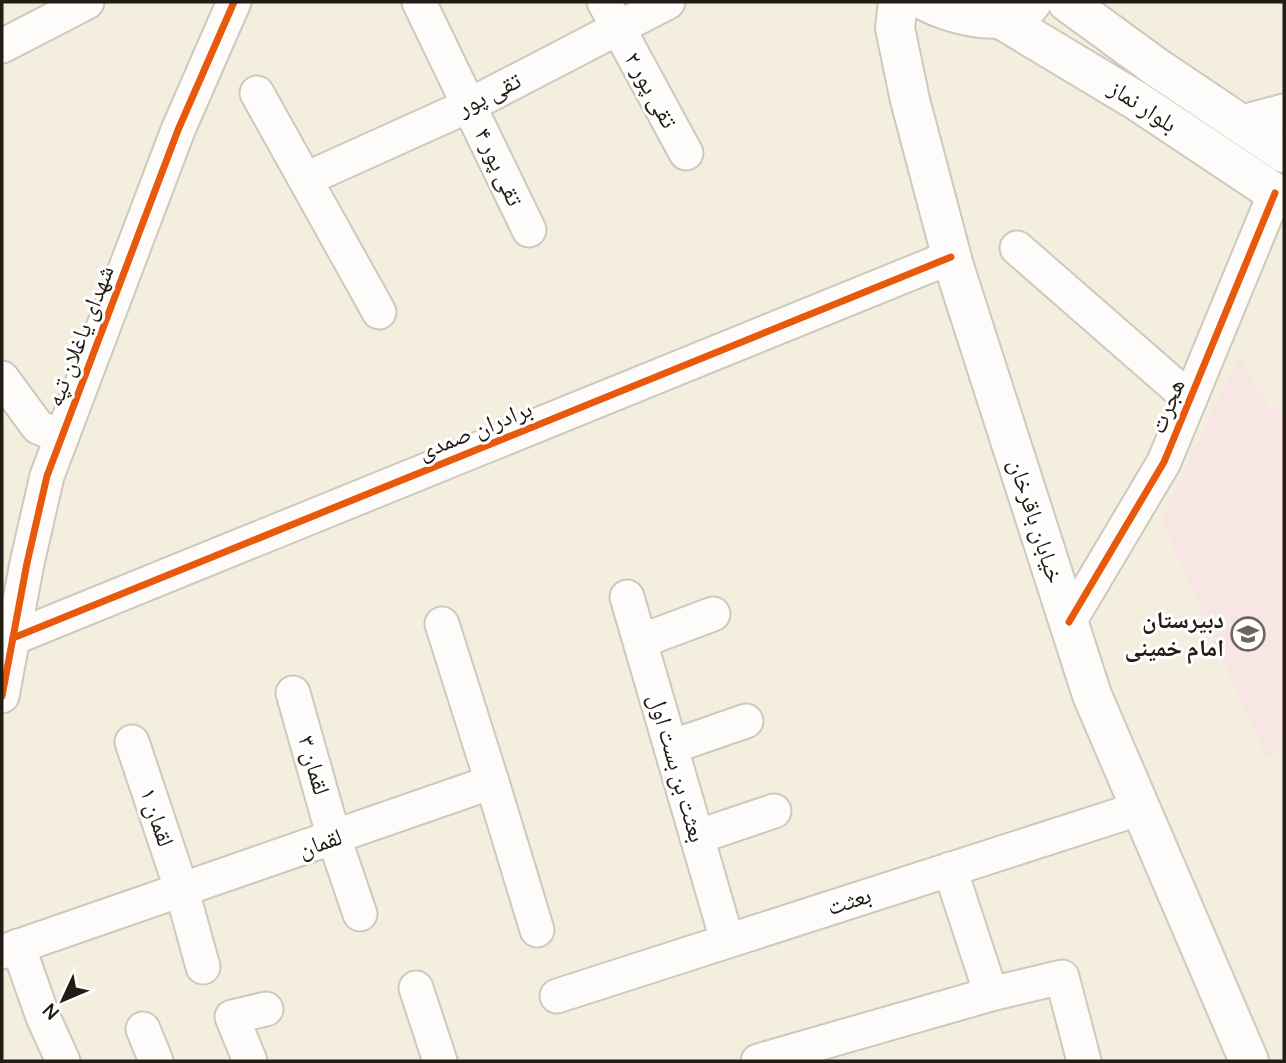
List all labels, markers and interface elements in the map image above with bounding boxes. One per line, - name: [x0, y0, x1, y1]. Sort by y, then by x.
- street label: تقی پور ۲: [618, 45, 687, 134]
- street label: تقی پور: [450, 63, 526, 123]
- street label: بلوار نماز: [1102, 70, 1184, 139]
- street label: تقی پور ۴: [468, 122, 533, 211]
- street label: شهدای یاغلان تپه: [36, 260, 121, 411]
- street label: هجرت: [1140, 373, 1191, 438]
- street label: برادران صمدی: [412, 391, 537, 467]
- street label: خیابان باقرخان: [1002, 454, 1073, 587]
- place label: دبیرستان امام خمینی: [1124, 602, 1224, 665]
- school or university icon: دبیرستان امام خمینی: [1229, 615, 1267, 653]
- street label: بعثت بن بست اول: [641, 689, 715, 846]
- street label: لقمان ۳: [291, 731, 340, 798]
- street label: لقمان ۱: [133, 783, 184, 850]
- street label: لقمان: [293, 819, 346, 864]
- street label: بعثت: [822, 877, 875, 922]
- north arrow: [28, 965, 98, 1035]
- text: N: [37, 998, 65, 1026]

